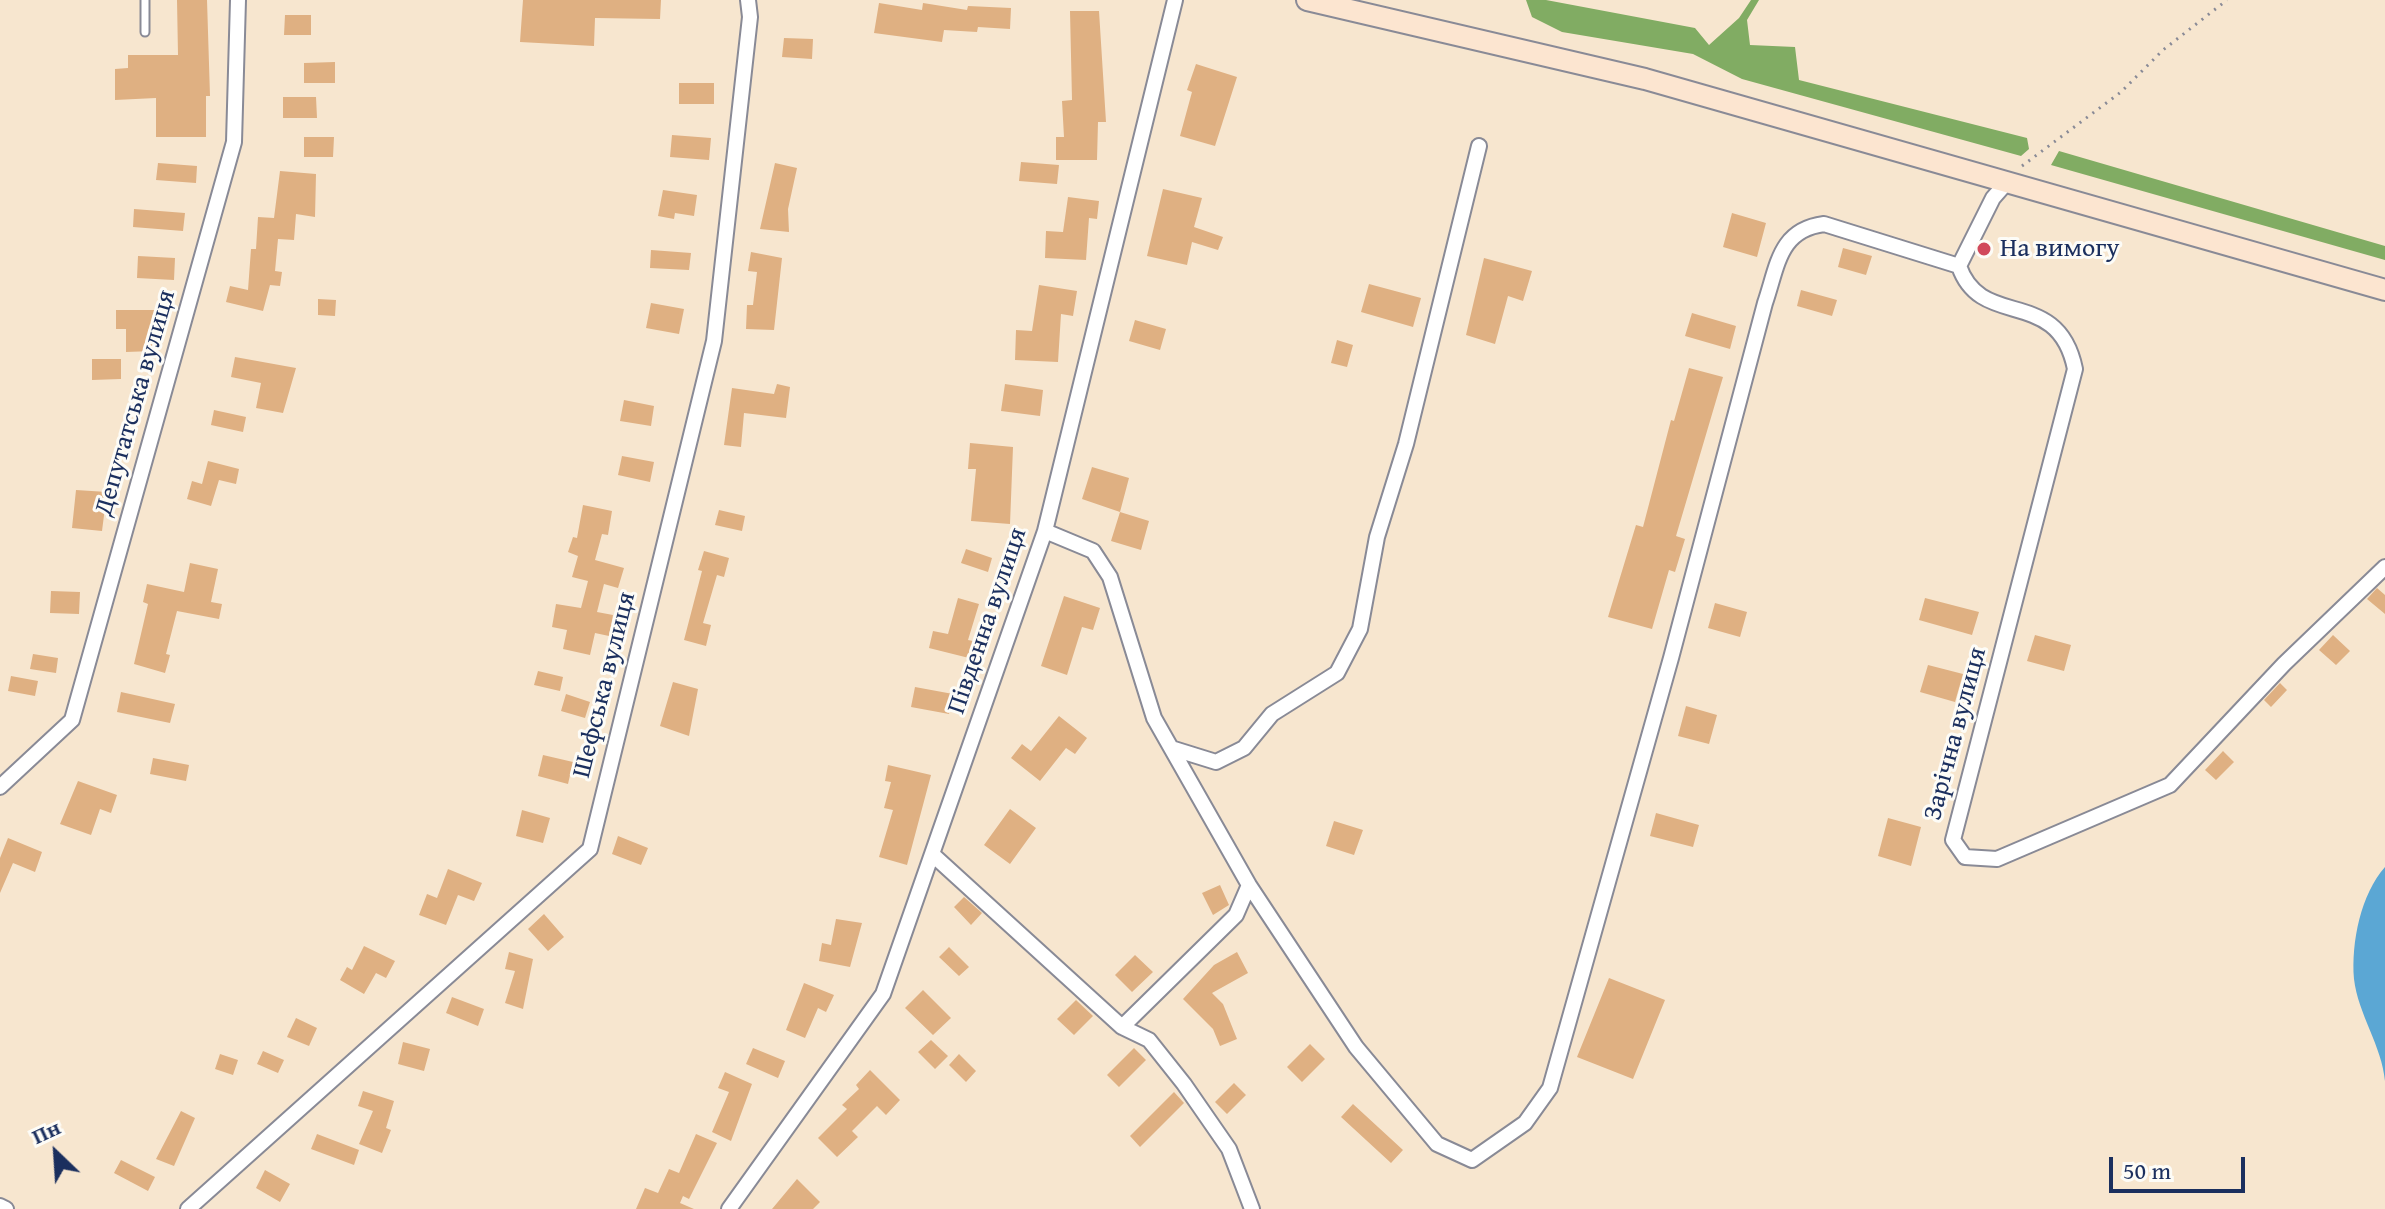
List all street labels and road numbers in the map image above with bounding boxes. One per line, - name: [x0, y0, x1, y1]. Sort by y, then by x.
- street label: Депутатська вулиця: [89, 287, 183, 519]
- street label: Південна вулиця: [942, 524, 1034, 718]
- street label: Шефська вулиця: [567, 589, 643, 781]
- street label: Зарічна вулиця: [1918, 644, 1994, 824]

